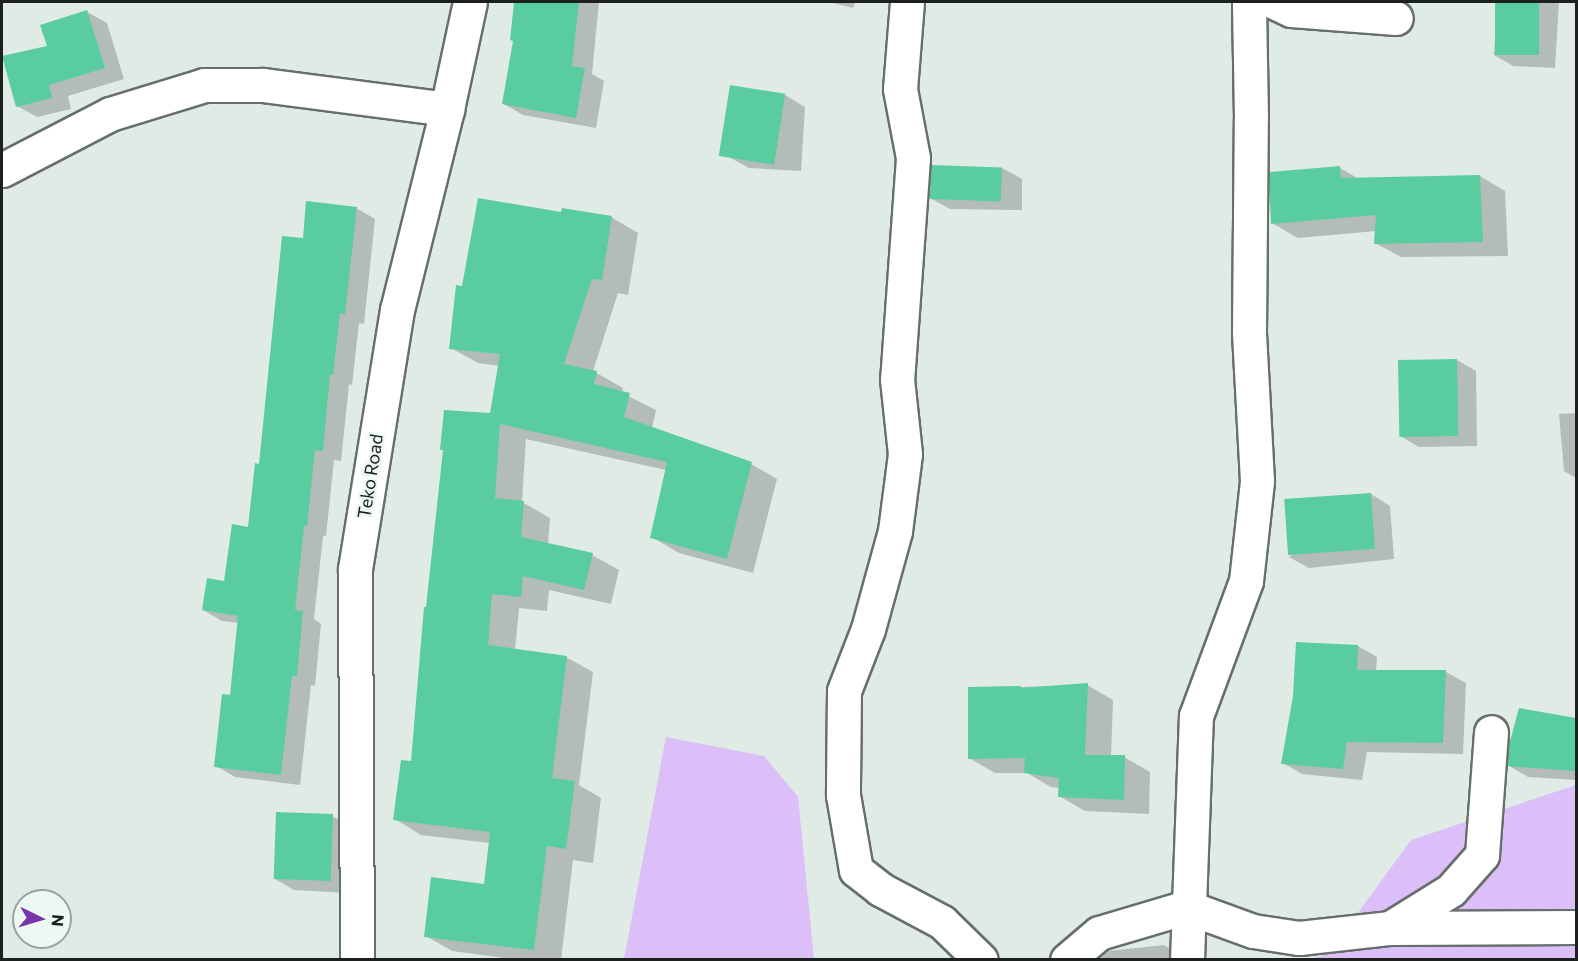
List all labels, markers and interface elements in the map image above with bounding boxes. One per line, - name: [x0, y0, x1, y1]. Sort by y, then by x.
- street label: Teko Road: [353, 432, 387, 520]
- north arrow: [12, 889, 72, 949]
- text: N: [48, 914, 68, 927]

